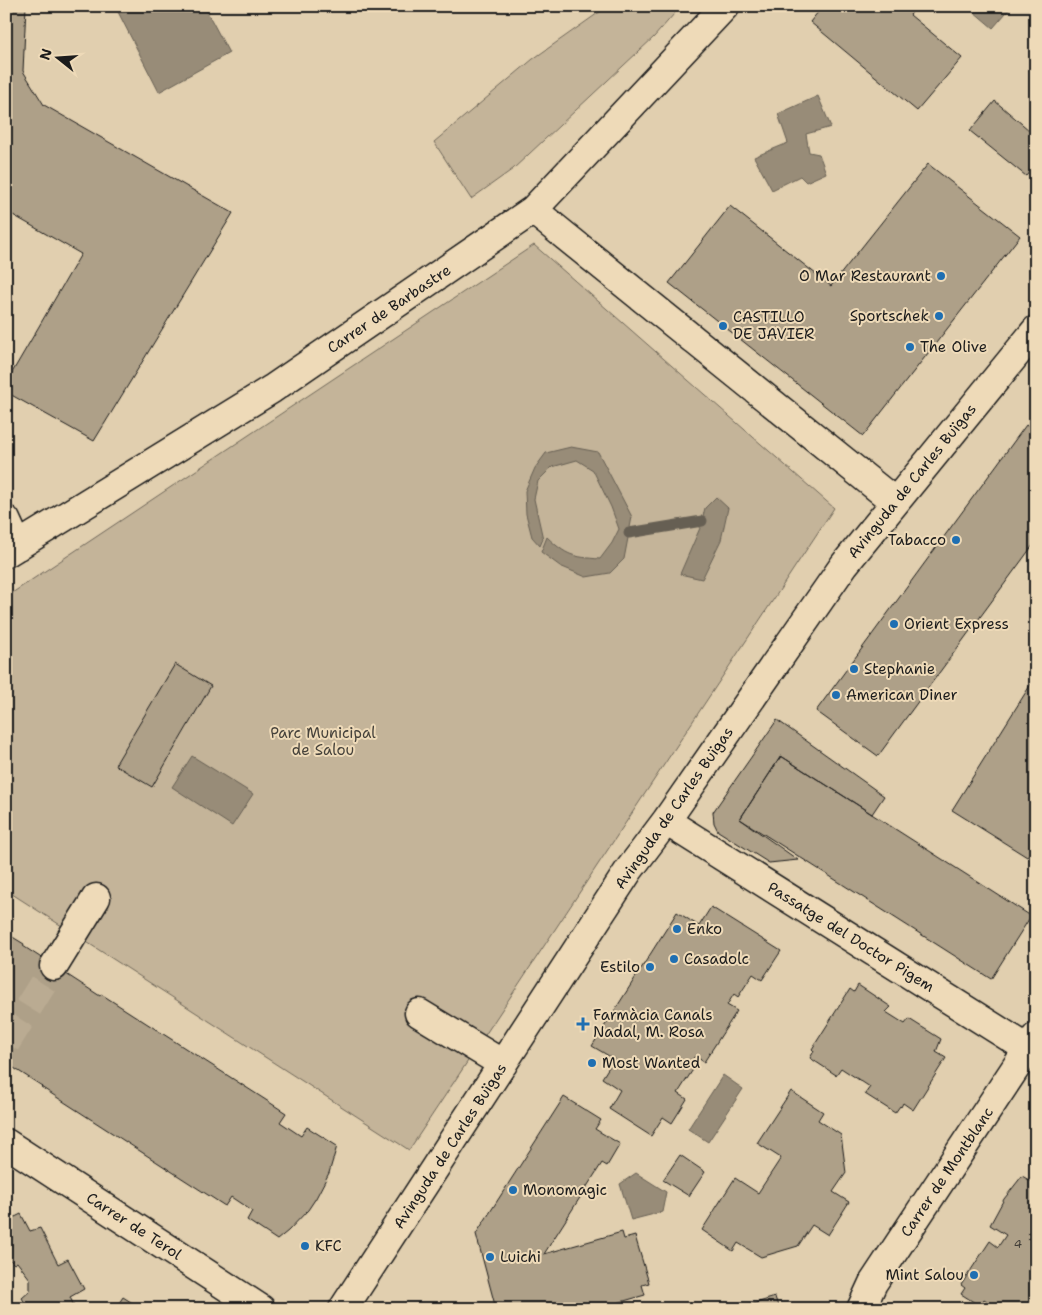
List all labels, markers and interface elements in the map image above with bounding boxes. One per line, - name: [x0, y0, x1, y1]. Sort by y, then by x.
- north arrow: [32, 32, 82, 82]
- text: N: [35, 46, 56, 62]
- street label: Carrer de Barbastre: [323, 260, 455, 358]
- place label: O Mar Restaurant: [799, 266, 931, 286]
- marker: O Mar Restaurant: [935, 270, 947, 282]
- place label: Sportschek: [850, 306, 929, 326]
- place label: CASTILLO DE JAVIER: [733, 307, 814, 344]
- marker: Sportschek: [933, 310, 945, 322]
- marker: CASTILLO DE JAVIER: [717, 320, 729, 332]
- place label: The Olive: [920, 337, 987, 357]
- marker: The Olive: [904, 341, 916, 353]
- street label: Avinguda de Carles Buïgas: [843, 399, 981, 563]
- place label: Tabacco: [888, 530, 946, 550]
- marker: Tabacco: [950, 534, 962, 546]
- place label: Orient Express: [904, 614, 1009, 634]
- marker: Orient Express: [888, 618, 900, 630]
- place label: Stephanie: [864, 659, 935, 679]
- marker: Stephanie: [848, 663, 860, 675]
- place label: American Diner: [846, 685, 958, 705]
- marker: American Diner: [830, 689, 842, 701]
- park label: Parc Municipal de Salou: [270, 723, 376, 760]
- street label: Avinguda de Carles Buïgas: [610, 723, 738, 893]
- street label: Passatge del Doctor Pigem: [764, 877, 938, 997]
- place label: Enko: [687, 919, 722, 939]
- marker: Enko: [671, 923, 683, 935]
- place label: Casadolc: [684, 949, 749, 969]
- marker: Casadolc: [668, 953, 680, 965]
- place label: Estilo: [600, 957, 640, 977]
- marker: Estilo: [644, 961, 656, 973]
- place label: Farmàcia Canals Nadal, M. Rosa: [593, 1005, 713, 1042]
- marker: Farmàcia Canals Nadal, M. Rosa: [577, 1018, 589, 1030]
- place label: Most Wanted: [602, 1053, 701, 1073]
- marker: Most Wanted: [586, 1057, 598, 1069]
- street label: Avinguda de Carles Buïgas: [389, 1059, 511, 1233]
- street label: Carrer de Montblanc: [896, 1103, 998, 1241]
- place label: Monomagic: [523, 1180, 607, 1200]
- marker: Monomagic: [507, 1184, 519, 1196]
- street label: Carrer de Terol: [82, 1188, 186, 1265]
- place label: KFC: [315, 1236, 342, 1256]
- house number: 4: [1014, 1236, 1022, 1252]
- marker: KFC: [299, 1240, 311, 1252]
- place label: Luichi: [500, 1247, 541, 1267]
- marker: Luichi: [484, 1251, 496, 1263]
- place label: Mint Salou: [885, 1265, 964, 1285]
- marker: Mint Salou: [968, 1269, 980, 1281]

